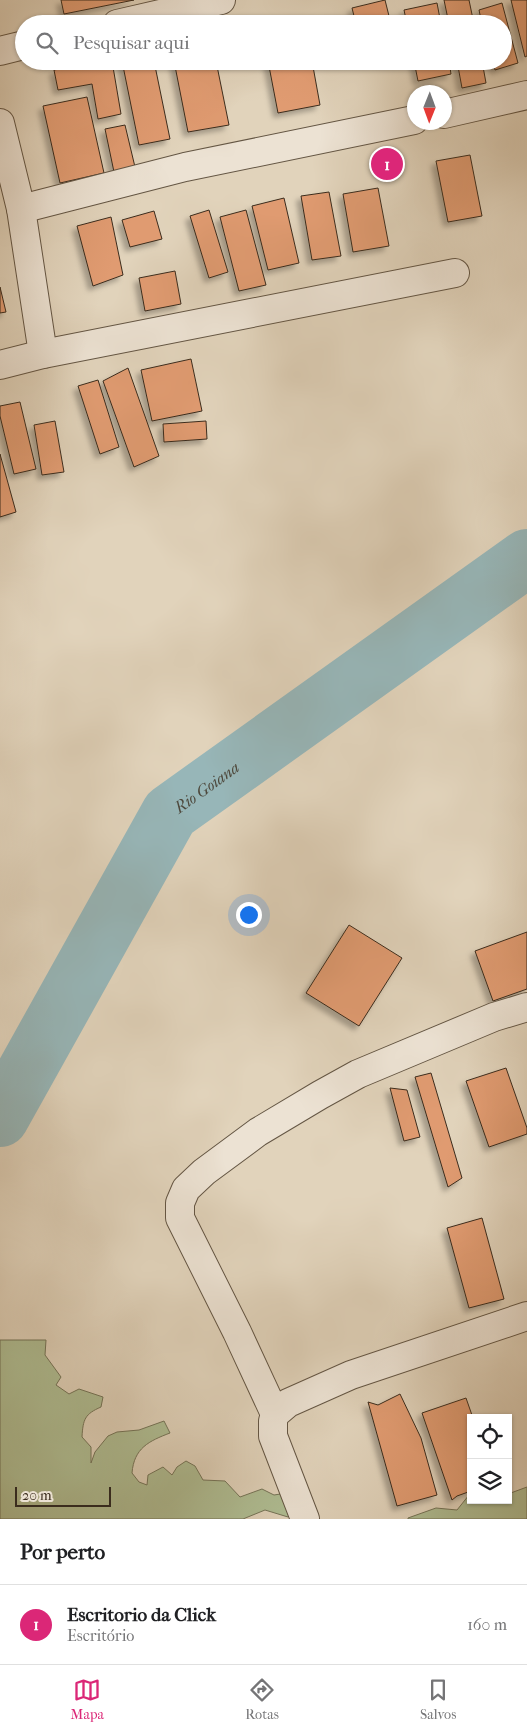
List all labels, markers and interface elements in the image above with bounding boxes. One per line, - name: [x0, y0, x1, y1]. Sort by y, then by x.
- search box: [15, 15, 512, 70]
- icon: search: [33, 29, 61, 57]
- text: Pesquisar aqui: [73, 32, 190, 54]
- north arrow: [407, 85, 452, 130]
- pin: 1: [371, 145, 403, 183]
- water label: Rio Goiana: [170, 757, 243, 817]
- your location: [236, 902, 262, 928]
- map controls: [467, 1414, 512, 1504]
- button: locate: [467, 1414, 512, 1459]
- button: layers: [467, 1459, 512, 1504]
- scale bar: [15, 1484, 111, 1507]
- text: 20 m: [22, 1487, 52, 1504]
- text: Por perto: [20, 1540, 105, 1564]
- text: Escritorio da Click: [67, 1604, 216, 1626]
- text: 1: [33, 1615, 39, 1634]
- text: 160 m: [467, 1615, 507, 1634]
- text: Escritório: [67, 1626, 134, 1645]
- tab: Mapa: [71, 1676, 104, 1723]
- tab: Rotas: [245, 1676, 279, 1723]
- tab: Salvos: [420, 1676, 456, 1723]

